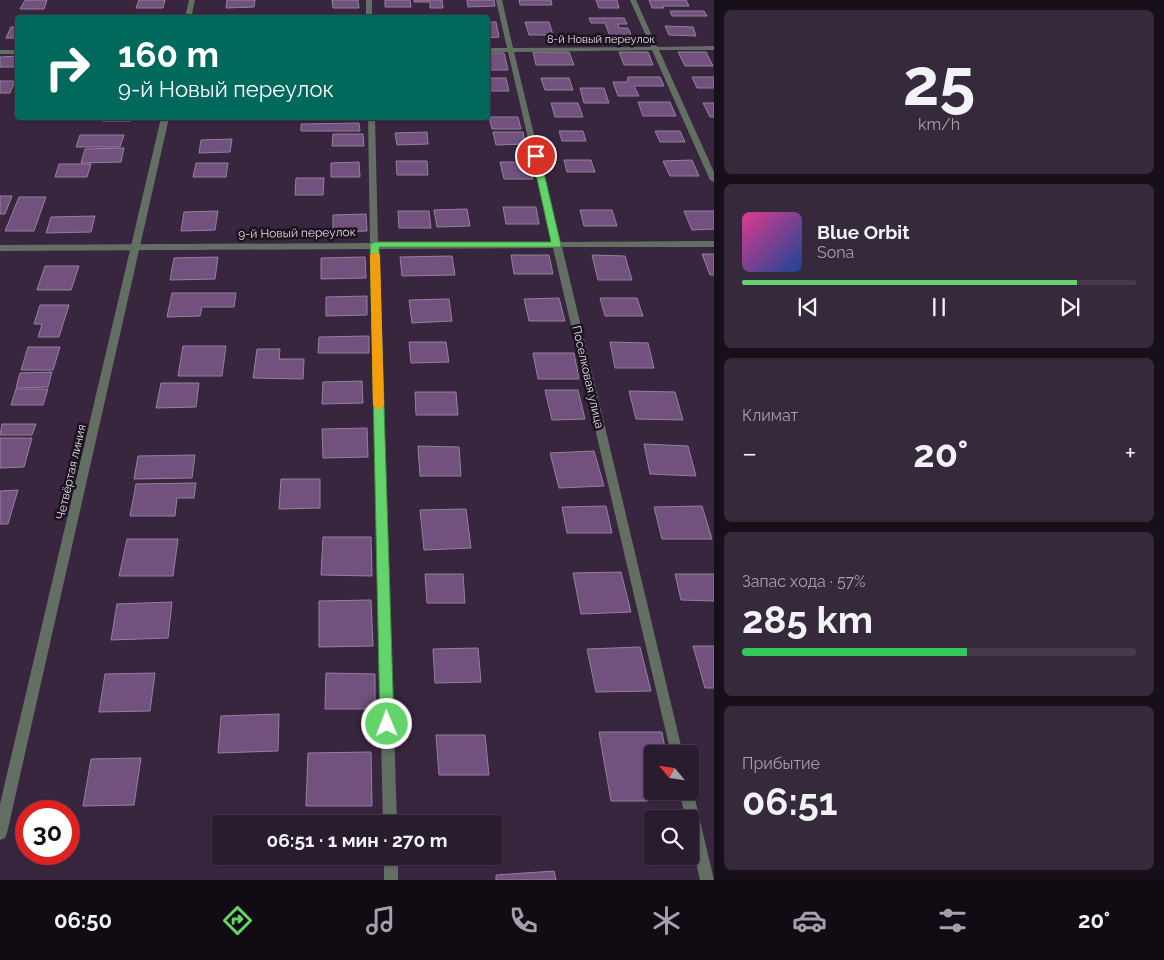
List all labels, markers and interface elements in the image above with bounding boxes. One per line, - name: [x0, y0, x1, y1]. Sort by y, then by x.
- street label: 8-й Новый переулок: [547, 33, 655, 46]
- text: 160 m: [118, 34, 219, 75]
- icon: right: [35, 35, 100, 100]
- text: 25: [903, 44, 975, 120]
- text: 9-й Новый переулок: [118, 76, 334, 102]
- text: km/h: [918, 115, 960, 134]
- pin: [515, 135, 557, 177]
- icon: arrive: [522, 142, 550, 170]
- text: Blue Orbit: [817, 221, 909, 243]
- street label: 9-й Новый переулок: [238, 225, 356, 241]
- text: Sona: [817, 243, 854, 262]
- icon: previous: [794, 293, 822, 321]
- icon: pause: [925, 293, 953, 321]
- icon: next: [1056, 293, 1084, 321]
- street label: Поселковая улица: [569, 324, 607, 430]
- text: Климат: [742, 406, 798, 425]
- street label: Четвёртая линия: [53, 423, 89, 521]
- text: 20°: [913, 431, 968, 476]
- text: −: [742, 437, 757, 470]
- text: +: [1124, 437, 1136, 470]
- text: Запас хода · 57%: [742, 572, 866, 591]
- text: 285 km: [742, 597, 873, 642]
- position arrow: [360, 697, 412, 749]
- north arrow: [644, 745, 699, 800]
- map controls: [644, 745, 699, 865]
- text: Прибытие: [742, 754, 820, 773]
- text: 06:51: [742, 779, 838, 824]
- speed limit sign: 30: [15, 800, 80, 865]
- button: search: [644, 810, 699, 865]
- text: 06:51 · 1 мин · 270 m: [267, 829, 447, 851]
- icon: directions: [220, 903, 255, 938]
- icon: music: [363, 903, 398, 938]
- icon: phone: [506, 903, 541, 938]
- icon: climate: [649, 903, 684, 938]
- icon: car: [792, 903, 827, 938]
- icon: filters: [935, 903, 970, 938]
- text: 06:50: [54, 907, 112, 933]
- text: 20°: [1078, 907, 1110, 933]

